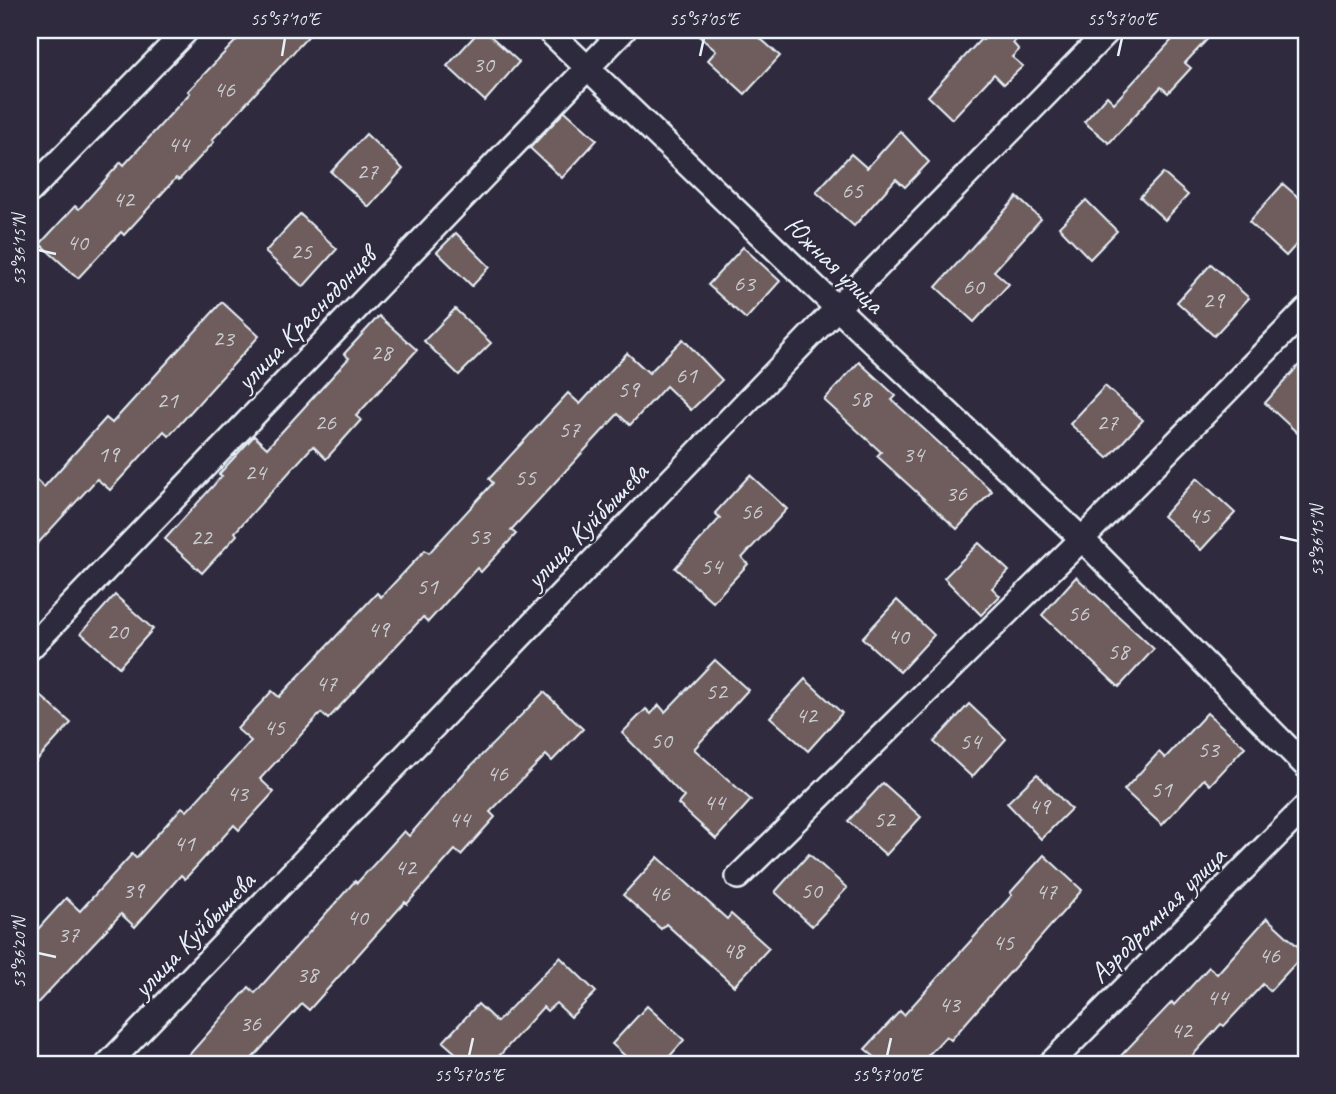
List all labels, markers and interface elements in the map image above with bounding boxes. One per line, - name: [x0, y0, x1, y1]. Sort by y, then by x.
- text: 55°57'10"E: [250, 8, 322, 30]
- text: 55°57'05"E: [669, 8, 741, 30]
- text: 55°57'00"E: [1087, 8, 1159, 30]
- house number: 30: [472, 49, 496, 79]
- house number: 46: [213, 74, 236, 104]
- house number: 44: [167, 129, 191, 159]
- house number: 27: [356, 156, 379, 186]
- house number: 65: [841, 175, 864, 205]
- house number: 42: [112, 184, 136, 214]
- street label: Южная улица: [777, 208, 893, 322]
- text: 53°36'15"N: [8, 211, 30, 285]
- house number: 40: [66, 227, 90, 257]
- street label: улица Краснодонцев: [226, 235, 387, 399]
- house number: 25: [290, 236, 313, 266]
- house number: 63: [733, 268, 757, 298]
- house number: 60: [962, 271, 986, 301]
- house number: 29: [1202, 285, 1226, 315]
- house number: 23: [212, 323, 236, 353]
- house number: 28: [370, 337, 394, 367]
- house number: 61: [675, 360, 698, 390]
- house number: 59: [617, 374, 641, 404]
- house number: 58: [849, 383, 873, 413]
- house number: 21: [156, 385, 179, 415]
- house number: 26: [314, 407, 337, 437]
- house number: 27: [1096, 407, 1119, 437]
- house number: 57: [558, 414, 581, 444]
- house number: 19: [97, 439, 121, 469]
- house number: 34: [902, 439, 926, 469]
- street label: улица Куйбышева: [516, 454, 656, 597]
- house number: 24: [244, 457, 268, 487]
- house number: 55: [514, 462, 537, 492]
- house number: 36: [945, 478, 968, 508]
- house number: 56: [740, 496, 763, 526]
- house number: 45: [1188, 500, 1211, 530]
- text: 53°36'15"N: [1306, 502, 1328, 576]
- house number: 53: [468, 521, 492, 551]
- house number: 22: [190, 522, 214, 552]
- house number: 54: [700, 551, 724, 581]
- house number: 51: [416, 571, 439, 601]
- house number: 56: [1067, 598, 1090, 628]
- house number: 49: [367, 614, 391, 644]
- house number: 20: [106, 616, 130, 646]
- house number: 40: [887, 621, 911, 651]
- house number: 58: [1107, 636, 1131, 666]
- house number: 47: [315, 668, 338, 698]
- house number: 52: [705, 676, 729, 706]
- house number: 42: [795, 700, 819, 730]
- house number: 45: [263, 712, 286, 742]
- house number: 50: [650, 725, 674, 755]
- house number: 54: [959, 726, 983, 756]
- house number: 53: [1197, 734, 1221, 764]
- house number: 46: [486, 758, 509, 788]
- house number: 51: [1150, 774, 1173, 804]
- house number: 43: [226, 778, 250, 808]
- house number: 44: [703, 787, 727, 817]
- house number: 49: [1028, 791, 1052, 821]
- house number: 44: [448, 804, 472, 834]
- house number: 52: [873, 804, 897, 834]
- house number: 41: [173, 828, 196, 858]
- street label: Аэродромная улица: [1082, 837, 1234, 990]
- house number: 42: [394, 852, 418, 882]
- street label: улица Куйбышева: [123, 863, 263, 1006]
- house number: 39: [122, 875, 146, 905]
- house number: 50: [800, 875, 824, 905]
- house number: 47: [1035, 876, 1058, 906]
- house number: 46: [648, 878, 671, 908]
- house number: 40: [346, 902, 370, 932]
- text: 53°36'20"N: [8, 914, 30, 988]
- house number: 37: [57, 919, 80, 949]
- house number: 45: [992, 927, 1015, 957]
- house number: 48: [722, 935, 746, 965]
- house number: 46: [1258, 940, 1281, 970]
- house number: 38: [296, 959, 320, 989]
- house number: 44: [1206, 982, 1230, 1012]
- house number: 43: [938, 989, 962, 1019]
- house number: 36: [239, 1008, 262, 1038]
- house number: 42: [1170, 1015, 1194, 1045]
- text: 55°57'05"E: [434, 1064, 506, 1086]
- text: 55°57'00"E: [852, 1064, 924, 1086]

